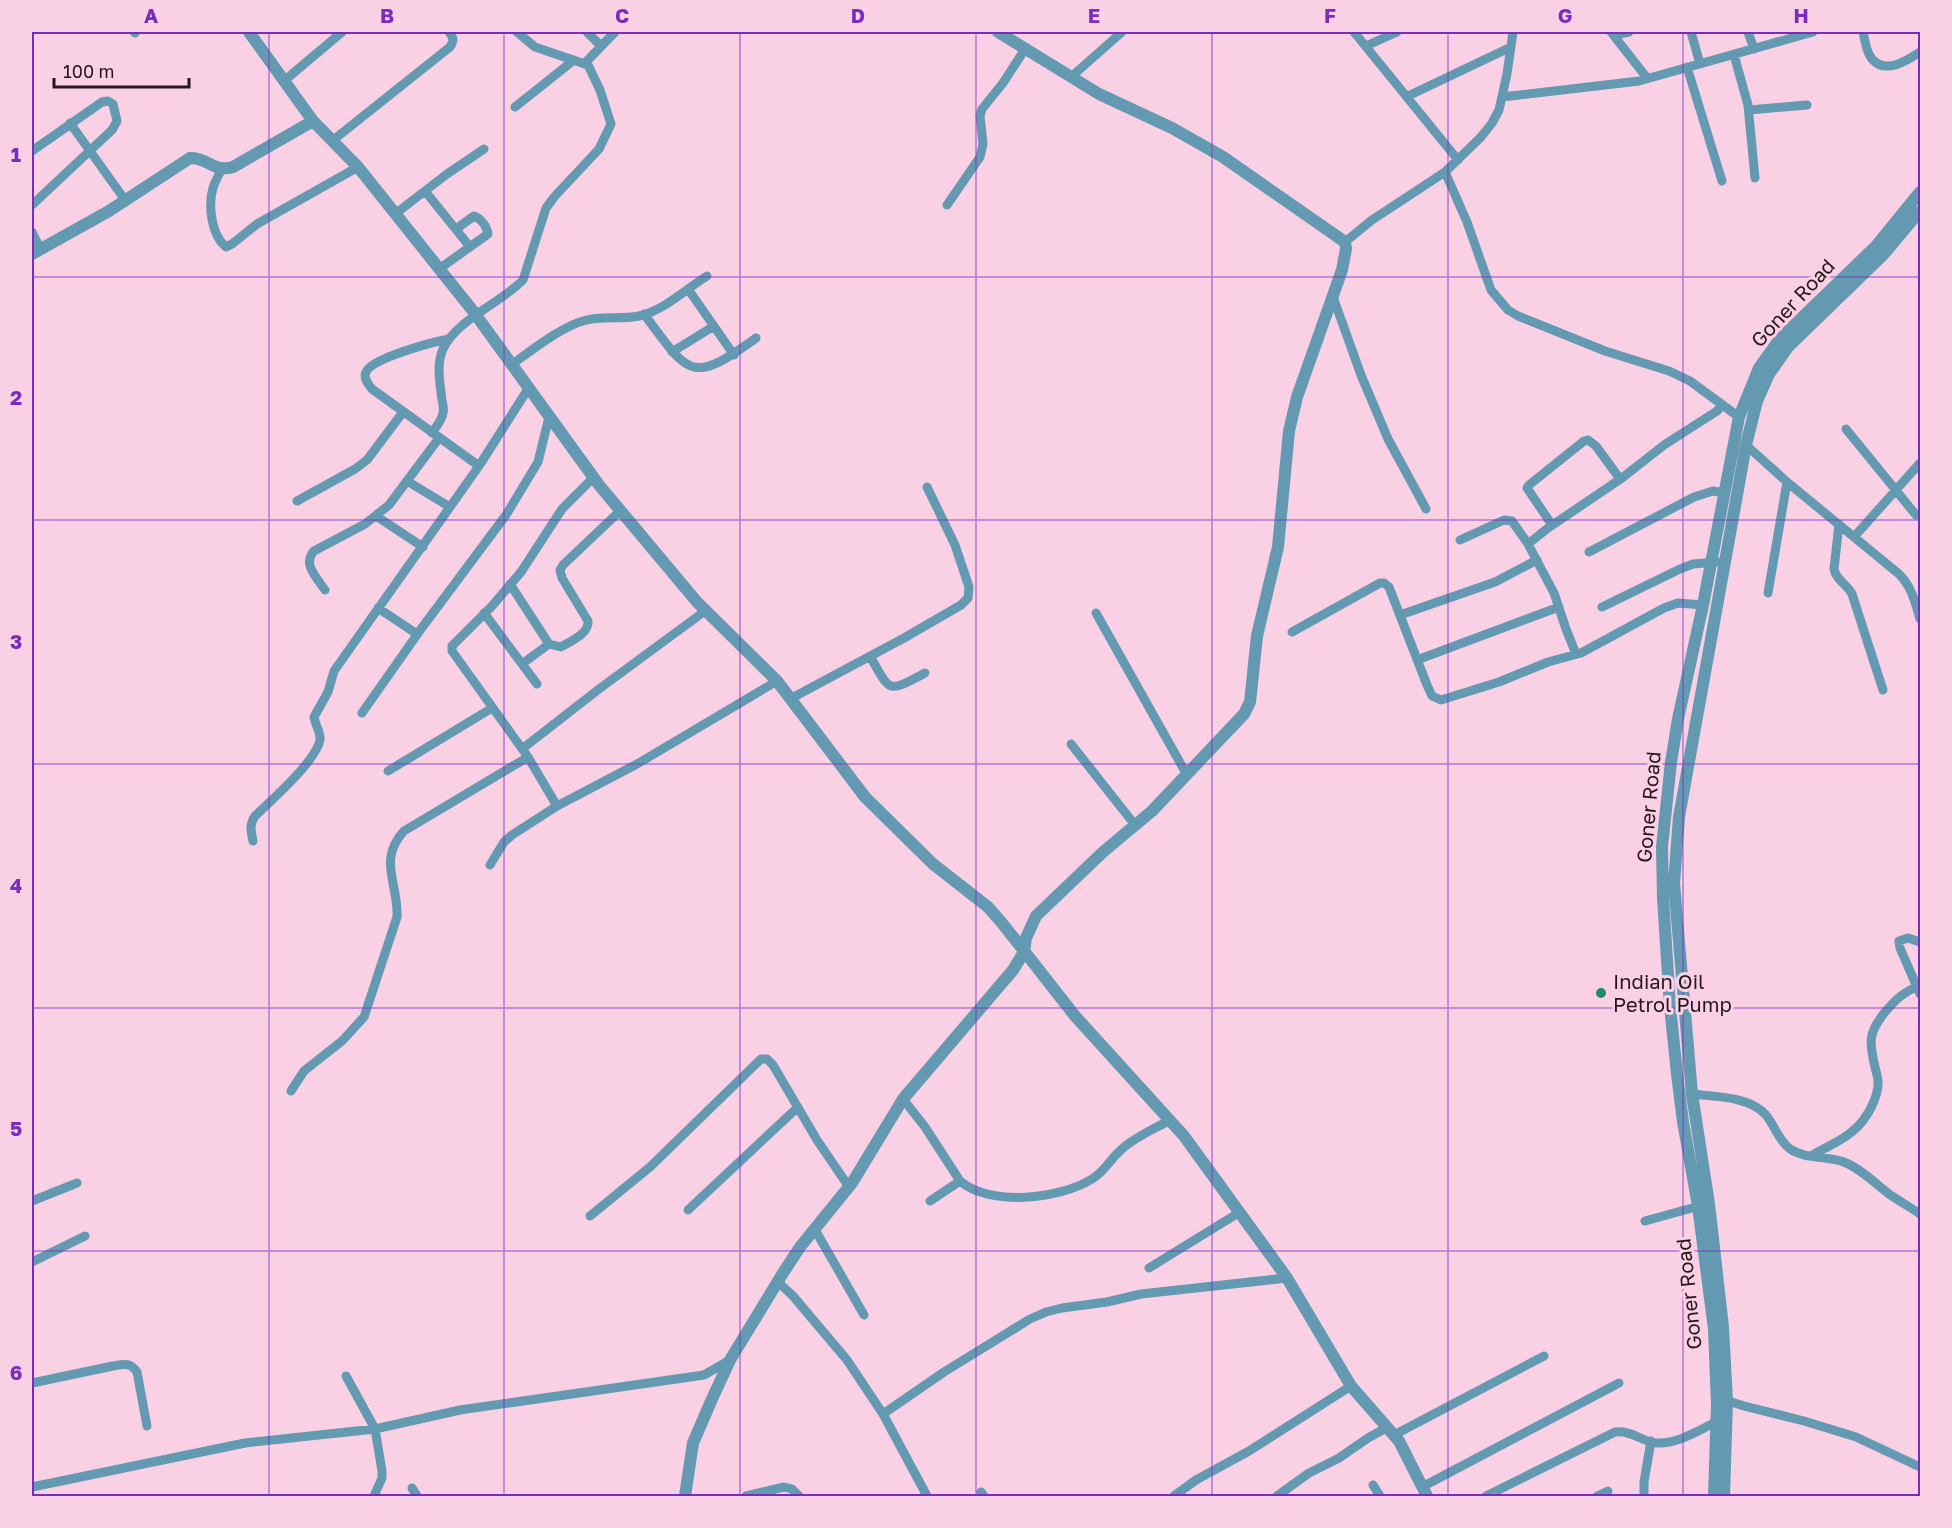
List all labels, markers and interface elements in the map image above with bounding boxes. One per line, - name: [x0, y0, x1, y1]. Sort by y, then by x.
- text: A: [144, 3, 158, 27]
- text: B: [380, 3, 394, 27]
- text: C: [615, 3, 629, 27]
- text: D: [851, 3, 865, 27]
- text: E: [1088, 3, 1100, 27]
- text: F: [1324, 3, 1336, 27]
- text: G: [1558, 3, 1572, 27]
- text: H: [1793, 3, 1809, 27]
- scale bar: [54, 51, 189, 89]
- text: 100 m: [63, 60, 114, 82]
- text: 1: [11, 142, 21, 166]
- street label: Goner Road: [1745, 253, 1839, 351]
- text: 2: [10, 385, 22, 409]
- text: 3: [10, 629, 22, 653]
- street label: Goner Road: [1631, 750, 1665, 864]
- text: 4: [10, 873, 22, 897]
- place label: Indian Oil Petrol Pump: [1613, 969, 1732, 1016]
- marker: Indian Oil Petrol Pump: [1594, 986, 1608, 1000]
- text: 5: [10, 1116, 22, 1140]
- street label: Goner Road: [1670, 1237, 1706, 1351]
- text: 6: [10, 1360, 22, 1384]

